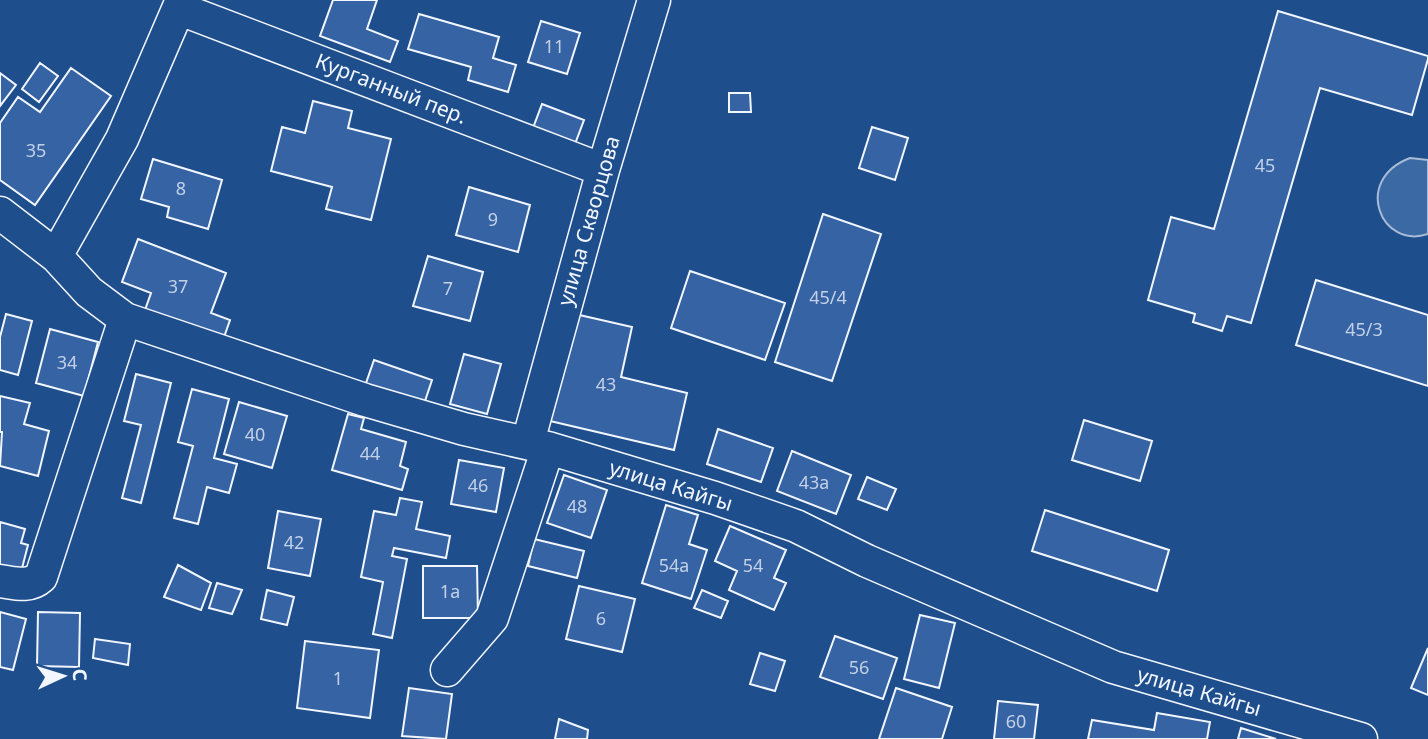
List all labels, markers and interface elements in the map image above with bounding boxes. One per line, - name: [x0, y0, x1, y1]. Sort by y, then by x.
- house number: 11: [544, 34, 564, 58]
- street label: Курганный пер.: [312, 46, 471, 130]
- street label: улица Скворцова: [550, 132, 626, 309]
- house number: 35: [26, 138, 46, 162]
- house number: 45: [1255, 153, 1275, 177]
- house number: 8: [176, 176, 186, 200]
- house number: 9: [488, 207, 498, 231]
- house number: 37: [168, 274, 188, 298]
- house number: 7: [443, 276, 453, 300]
- house number: 45/4: [809, 285, 847, 309]
- house number: 45/3: [1345, 317, 1383, 341]
- house number: 34: [57, 350, 77, 374]
- house number: 43: [596, 372, 616, 396]
- house number: 40: [245, 422, 265, 446]
- house number: 44: [360, 441, 380, 465]
- street label: улица Кайгы: [606, 453, 736, 517]
- house number: 43а: [799, 470, 829, 494]
- house number: 46: [468, 473, 488, 497]
- house number: 48: [567, 494, 587, 518]
- house number: 42: [284, 530, 304, 554]
- house number: 54а: [659, 553, 689, 577]
- house number: 54: [743, 553, 763, 577]
- house number: 1а: [440, 579, 460, 603]
- house number: 6: [596, 606, 606, 630]
- north arrow: [28, 641, 98, 711]
- house number: 56: [849, 655, 869, 679]
- street label: улица Кайгы: [1134, 660, 1265, 722]
- house number: 1: [333, 666, 343, 690]
- text: С: [67, 668, 93, 682]
- house number: 60: [1006, 709, 1026, 733]

